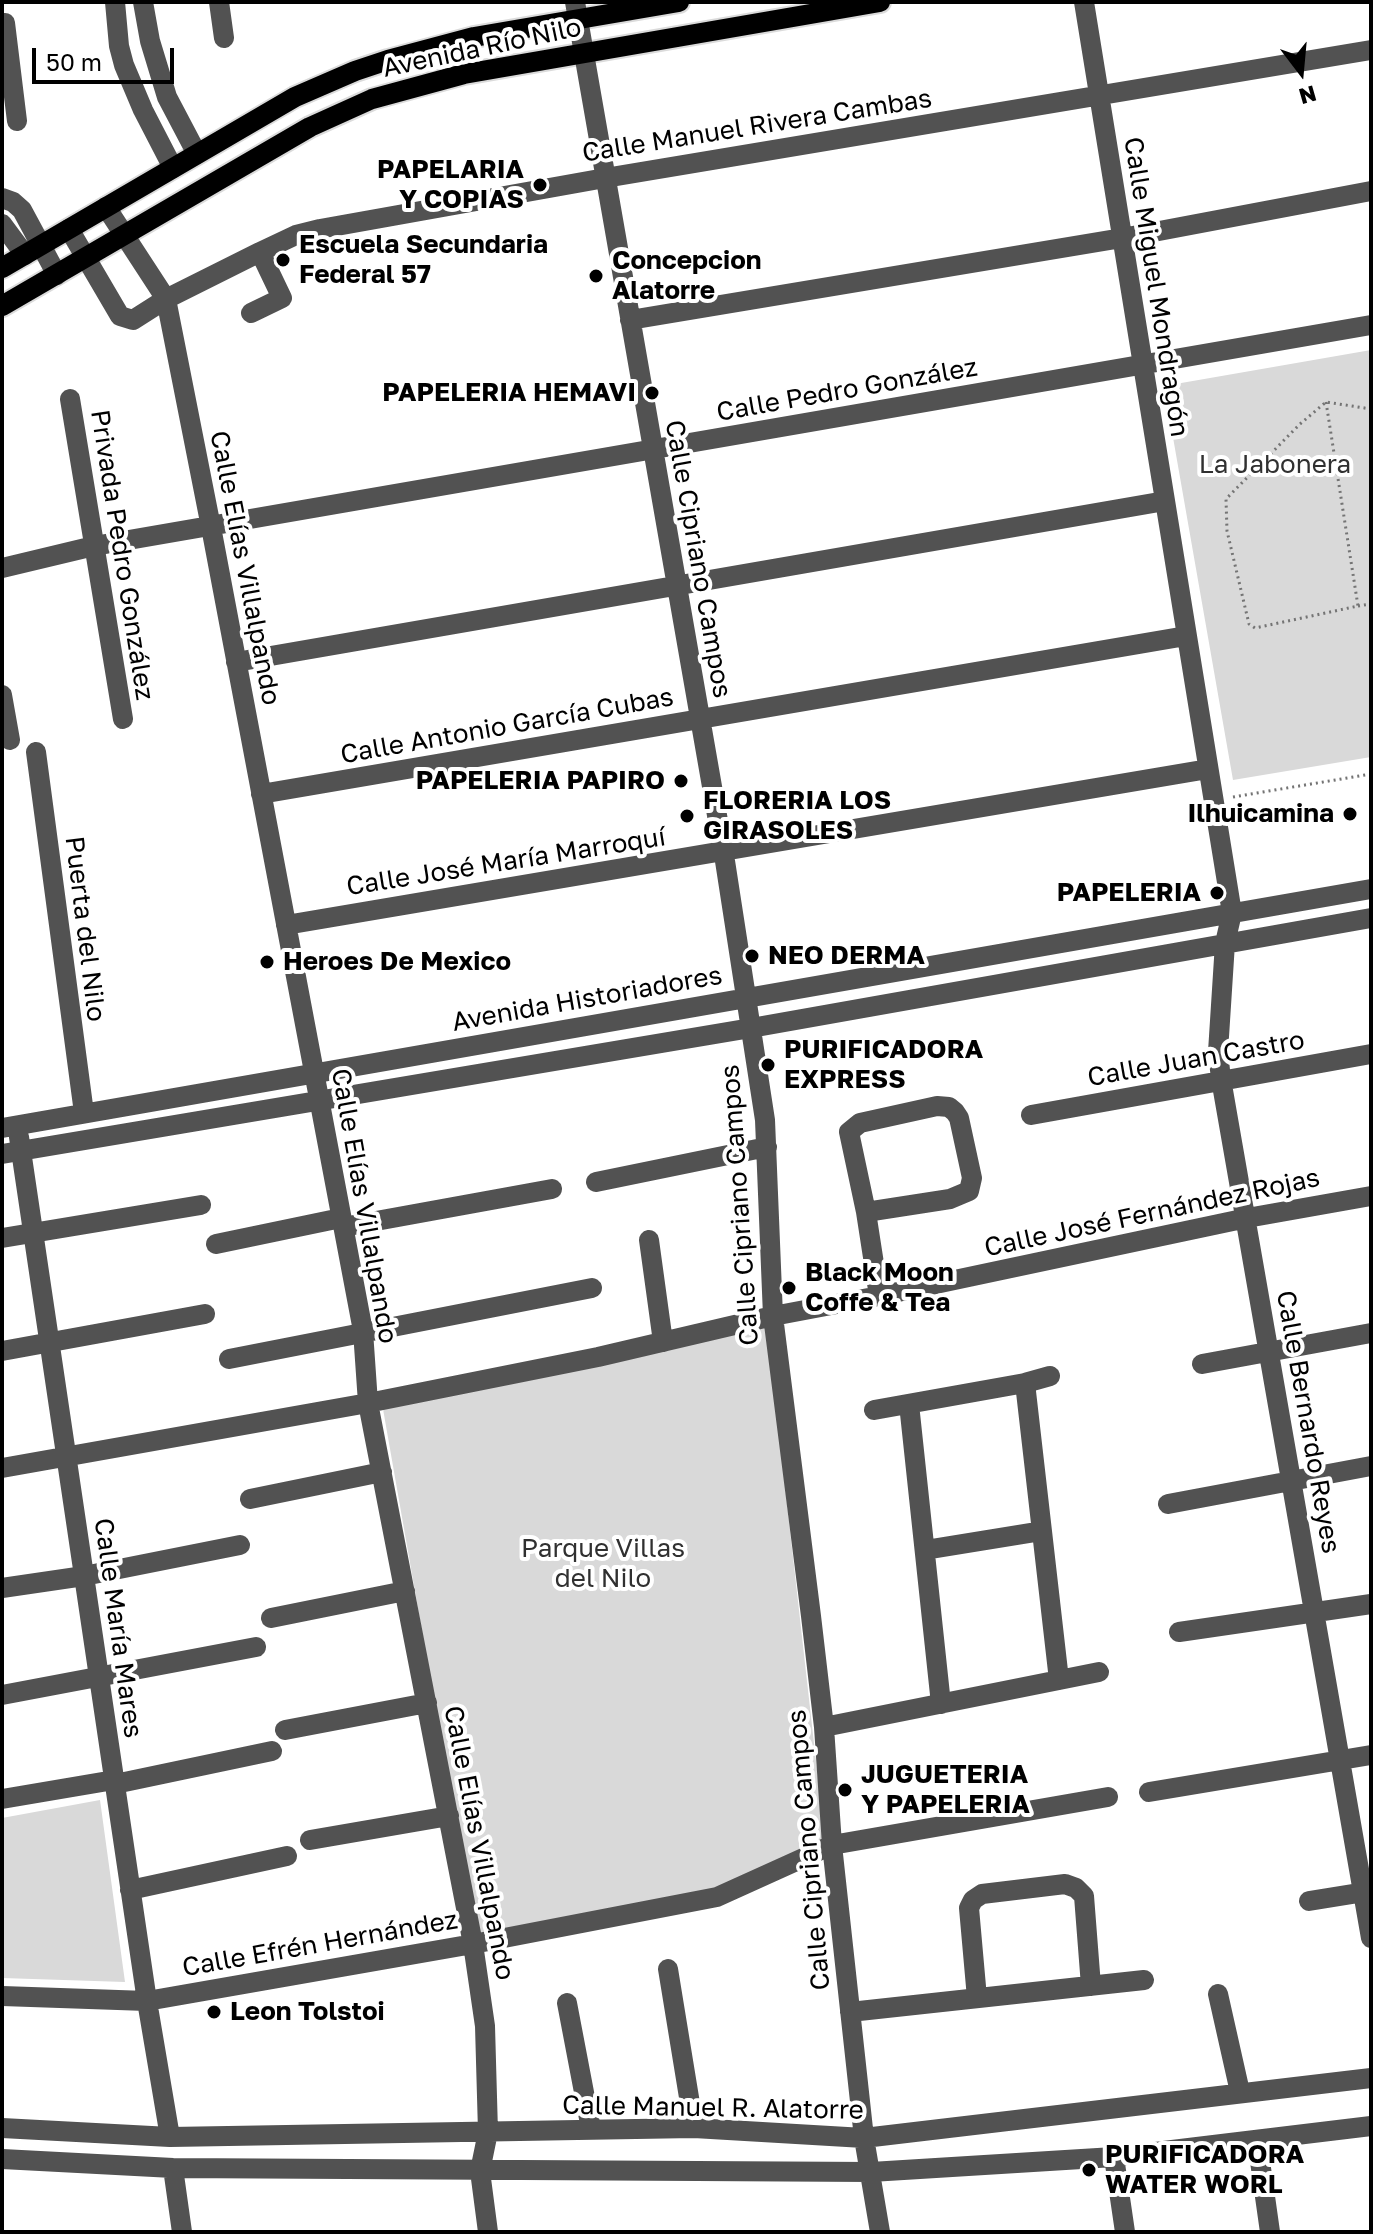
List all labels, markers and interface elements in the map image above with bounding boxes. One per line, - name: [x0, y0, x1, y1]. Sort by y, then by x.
- street label: Avenida Río Nilo: [380, 12, 584, 84]
- scale bar: [36, 32, 178, 82]
- north arrow: [1261, 32, 1341, 112]
- text: 50 m: [46, 47, 102, 76]
- text: N: [1296, 80, 1320, 111]
- street label: Calle Manuel Rivera Cambas: [580, 83, 934, 169]
- street label: Calle Miguel Mondragón: [1117, 135, 1195, 439]
- place label: PAPELARIA Y COPIAS: [377, 154, 524, 216]
- marker: PAPELARIA Y COPIAS: [531, 176, 549, 194]
- place label: Escuela Secundaria Federal 57: [299, 229, 548, 290]
- place label: Concepcion Alatorre: [612, 245, 761, 306]
- marker: Escuela Secundaria Federal 57: [274, 251, 292, 269]
- marker: Concepcion Alatorre: [587, 267, 605, 285]
- street label: Calle Pedro González: [714, 352, 980, 428]
- place label: PAPELERIA HEMAVI: [382, 377, 636, 409]
- marker: PAPELERIA HEMAVI: [643, 384, 661, 402]
- street label: Privada Pedro González: [84, 407, 160, 703]
- street label: Calle Cipriano Campos: [658, 418, 738, 700]
- street label: Calle Elías Villalpando: [203, 428, 287, 708]
- park label: La Jabonera: [1199, 449, 1351, 481]
- street label: Calle Antonio García Cubas: [338, 681, 676, 771]
- place label: PAPELERIA PAPIRO: [416, 765, 665, 797]
- marker: PAPELERIA PAPIRO: [672, 772, 690, 790]
- place label: FLORERIA LOS GIRASOLES: [703, 785, 891, 846]
- place label: Ilhuicamina: [1187, 798, 1334, 830]
- marker: Ilhuicamina: [1341, 805, 1359, 823]
- marker: FLORERIA LOS GIRASOLES: [678, 807, 696, 825]
- street label: Calle José María Marroquí: [344, 821, 668, 903]
- street label: Puerta del Nilo: [58, 835, 112, 1023]
- place label: PAPELERIA: [1057, 877, 1201, 909]
- marker: PAPELERIA: [1208, 884, 1226, 902]
- place label: NEO DERMA: [768, 940, 925, 972]
- place label: Heroes De Mexico: [283, 946, 511, 978]
- marker: NEO DERMA: [743, 947, 761, 965]
- marker: Heroes De Mexico: [258, 953, 276, 971]
- street label: Avenida Historiadores: [449, 960, 725, 1038]
- street label: Calle Juan Castro: [1085, 1025, 1307, 1093]
- place label: PURIFICADORA EXPRESS: [784, 1034, 983, 1096]
- marker: PURIFICADORA EXPRESS: [759, 1056, 777, 1074]
- street label: Calle Cipriano Campos: [715, 1063, 765, 1347]
- street label: Calle Elías Villalpando: [324, 1066, 404, 1346]
- street label: Calle José Fernández Rojas: [981, 1162, 1323, 1264]
- place label: Black Moon Coffe & Tea: [805, 1257, 954, 1318]
- marker: Black Moon Coffe & Tea: [780, 1279, 798, 1297]
- street label: Calle Bernardo Reyes: [1269, 1288, 1347, 1556]
- street label: Calle María Mares: [87, 1516, 149, 1740]
- park label: Parque Villas del Nilo: [521, 1533, 685, 1594]
- street label: Calle Elías Villalpando: [437, 1703, 521, 1983]
- street label: Calle Cipriano Campos: [781, 1708, 837, 1992]
- place label: JUGUETERIA Y PAPELERIA: [861, 1759, 1030, 1820]
- marker: JUGUETERIA Y PAPELERIA: [836, 1781, 854, 1799]
- street label: Calle Efrén Hernández: [180, 1904, 460, 1984]
- place label: Leon Tolstoi: [230, 1996, 385, 2028]
- marker: Leon Tolstoi: [205, 2003, 223, 2021]
- street label: Calle Manuel R. Alatorre: [562, 2090, 864, 2126]
- place label: PURIFICADORA WATER WORL: [1105, 2139, 1304, 2200]
- marker: PURIFICADORA WATER WORL: [1080, 2161, 1098, 2179]

